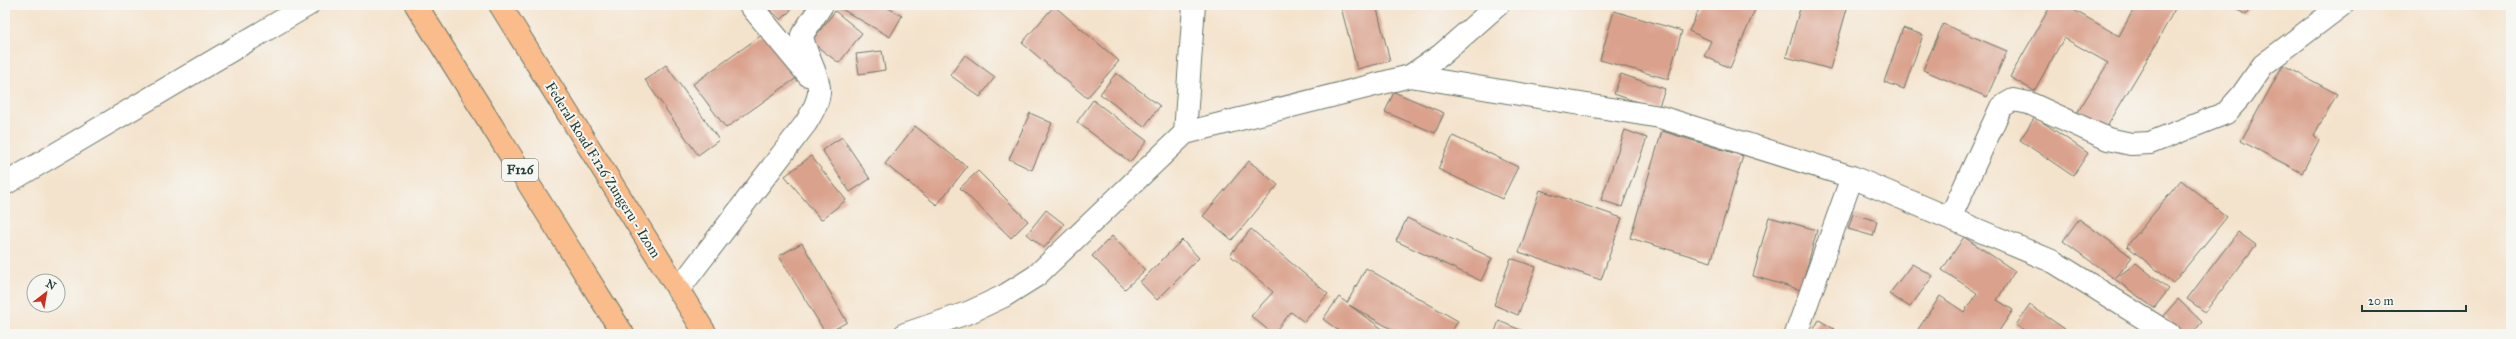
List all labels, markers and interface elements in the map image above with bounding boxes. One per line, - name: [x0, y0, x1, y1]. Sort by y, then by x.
- street label: Federal Road F.126 Zungeru - Izom: [542, 79, 664, 261]
- road number: F126: [502, 159, 538, 181]
- north arrow: [26, 273, 66, 313]
- text: N: [44, 277, 59, 293]
- scale bar: [2362, 287, 2466, 313]
- text: 20 m: [2368, 294, 2394, 308]

